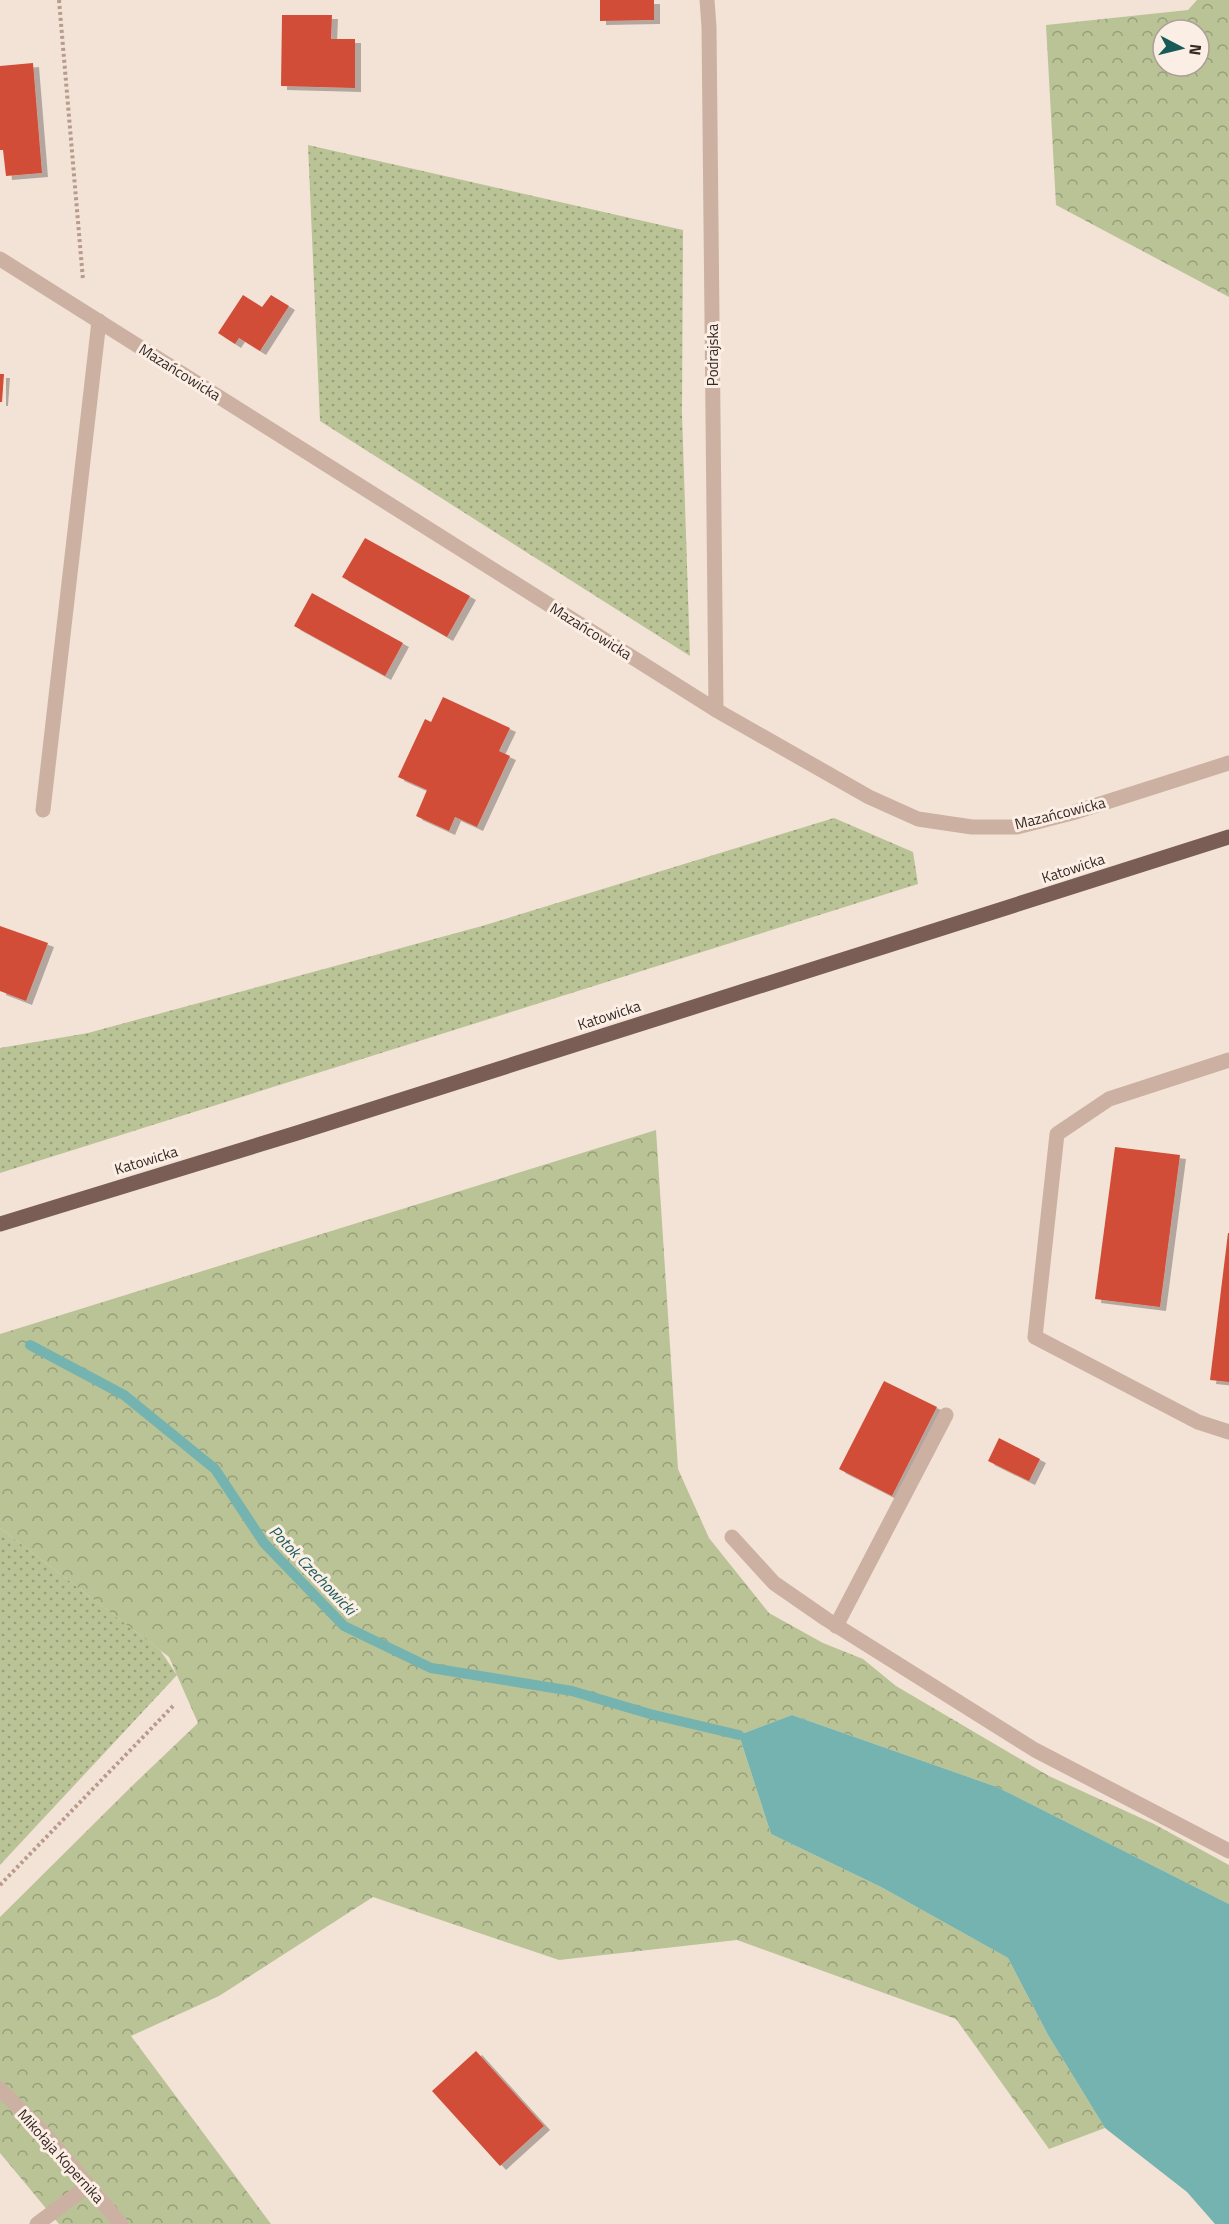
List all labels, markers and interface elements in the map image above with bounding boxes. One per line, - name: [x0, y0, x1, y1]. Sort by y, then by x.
- north arrow: [1151, 18, 1211, 78]
- text: N: [1183, 43, 1208, 57]
- street label: Podrajska: [701, 323, 724, 386]
- street label: Mazańcowicka: [135, 338, 226, 407]
- street label: Mazańcowicka: [546, 597, 637, 666]
- street label: Mazańcowicka: [1012, 791, 1108, 835]
- street label: Katowicka: [1038, 847, 1108, 889]
- street label: Katowicka: [574, 994, 644, 1036]
- street label: Katowicka: [112, 1139, 181, 1181]
- water label: Potok Czechowicki: [264, 1520, 363, 1621]
- street label: Mikołaja Kopernika: [12, 2104, 110, 2209]

